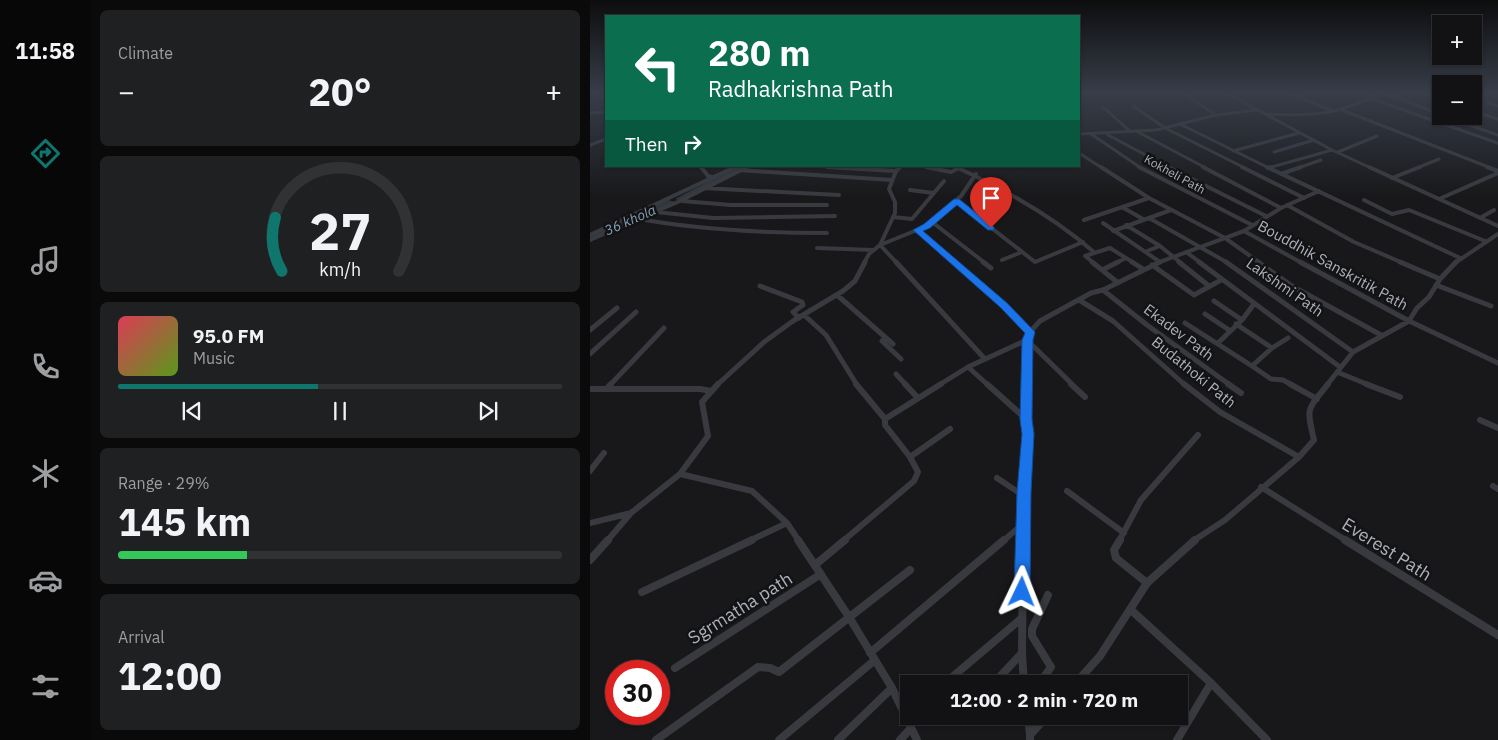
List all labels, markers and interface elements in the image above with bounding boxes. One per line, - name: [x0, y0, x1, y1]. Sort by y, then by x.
- map controls: [1432, 15, 1482, 125]
- button: +: [1432, 15, 1482, 65]
- text: 280 m: [708, 30, 811, 76]
- icon: left: [625, 35, 690, 100]
- text: 11:58: [15, 36, 75, 65]
- text: Climate: [118, 43, 173, 63]
- text: 20°: [308, 67, 372, 116]
- text: −: [118, 73, 135, 110]
- text: +: [545, 73, 562, 110]
- text: Radhakrishna Path: [708, 74, 894, 103]
- button: −: [1432, 75, 1482, 125]
- icon: right: [678, 130, 706, 158]
- text: Then: [625, 132, 668, 156]
- icon: directions: [28, 136, 63, 171]
- street label: Kokheli Path: [1142, 151, 1208, 197]
- pin: [970, 177, 1012, 228]
- icon: arrive: [977, 184, 1005, 212]
- text: 27: [309, 197, 371, 264]
- water label: 36 khola: [601, 201, 659, 239]
- street label: Bouddhik Sanskritik Path: [1255, 216, 1411, 314]
- icon: music: [28, 243, 63, 278]
- street label: Lakshmi Path: [1243, 253, 1327, 321]
- text: km/h: [319, 258, 361, 281]
- street label: Ekadev Path: [1140, 299, 1218, 365]
- text: 95.0 FM: [193, 324, 264, 348]
- street label: Budathoki Path: [1148, 332, 1240, 412]
- text: Music: [193, 348, 235, 368]
- icon: phone: [28, 349, 63, 384]
- icon: previous: [178, 397, 206, 425]
- icon: pause: [326, 397, 354, 425]
- icon: next: [474, 397, 502, 425]
- icon: climate: [28, 456, 63, 491]
- text: Range · 29%: [118, 473, 210, 493]
- text: 145 km: [118, 497, 251, 546]
- street label: Everest Path: [1338, 512, 1436, 586]
- icon: car: [28, 563, 63, 598]
- position arrow: [995, 565, 1047, 617]
- street label: Sgrmatha path: [683, 567, 797, 649]
- text: Arrival: [118, 627, 165, 647]
- text: 12:00: [118, 651, 222, 700]
- speed limit sign: 30: [605, 660, 670, 725]
- icon: filters: [28, 669, 63, 704]
- text: 12:00 · 2 min · 720 m: [950, 688, 1138, 712]

